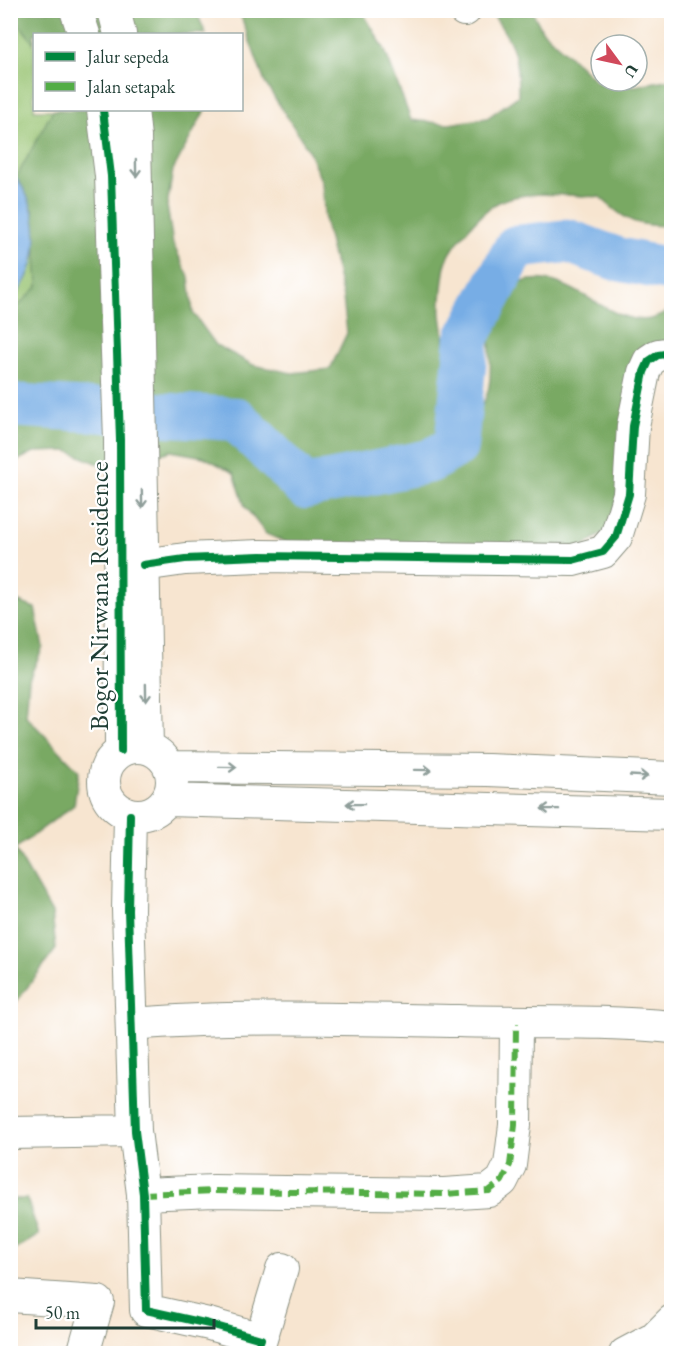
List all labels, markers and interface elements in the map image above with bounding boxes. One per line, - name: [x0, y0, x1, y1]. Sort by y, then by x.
- legend: [33, 33, 243, 111]
- north arrow: [589, 33, 649, 93]
- text: Jalur sepeda: [85, 45, 170, 68]
- text: U: [619, 60, 643, 82]
- text: Jalan setapak: [85, 75, 176, 98]
- one-way arrow: [130, 157, 142, 177]
- street label: Bogor Nirwana Residence: [81, 461, 116, 731]
- one-way arrow: [136, 488, 148, 508]
- one-way arrow: [140, 683, 152, 703]
- one-way arrow: [218, 762, 238, 773]
- one-way arrow: [413, 764, 433, 776]
- one-way arrow: [629, 771, 649, 782]
- one-way arrow: [346, 799, 366, 810]
- one-way arrow: [541, 803, 561, 815]
- scale bar: [36, 1292, 214, 1330]
- text: 50 m: [45, 1301, 80, 1324]

